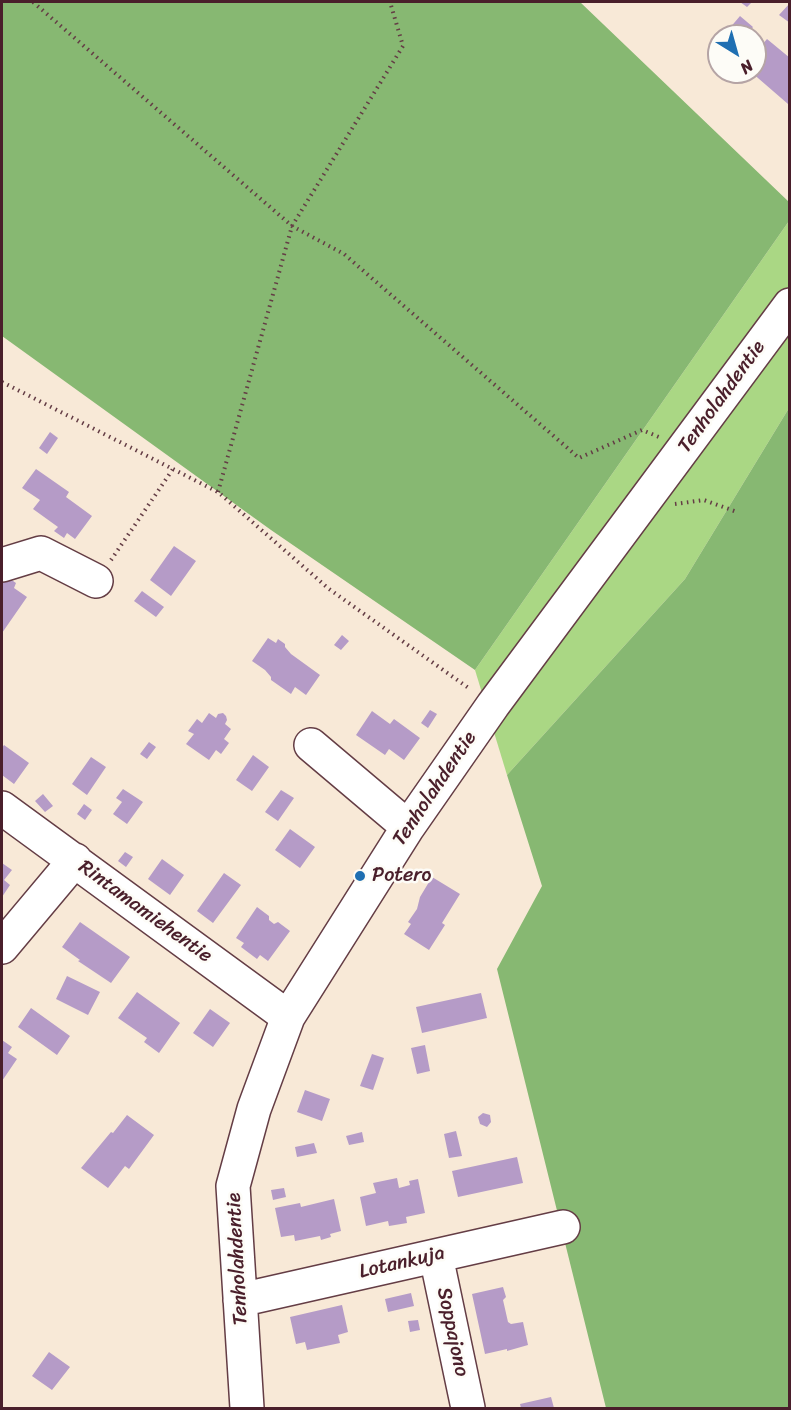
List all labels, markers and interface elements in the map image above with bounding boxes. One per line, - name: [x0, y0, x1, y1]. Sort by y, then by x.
- north arrow: [707, 24, 767, 84]
- text: N: [734, 52, 760, 82]
- street label: Tenholahdentie: [673, 336, 771, 458]
- street label: Tenholahdentie: [388, 727, 482, 851]
- street label: Rintamamiehentie: [74, 855, 216, 969]
- place label: Potero: [372, 864, 431, 888]
- marker: Potero: [353, 869, 367, 883]
- street label: Tenholahdentie: [223, 1192, 253, 1326]
- street label: Lotankuja: [357, 1242, 447, 1284]
- street label: Soppajono: [431, 1285, 473, 1379]

